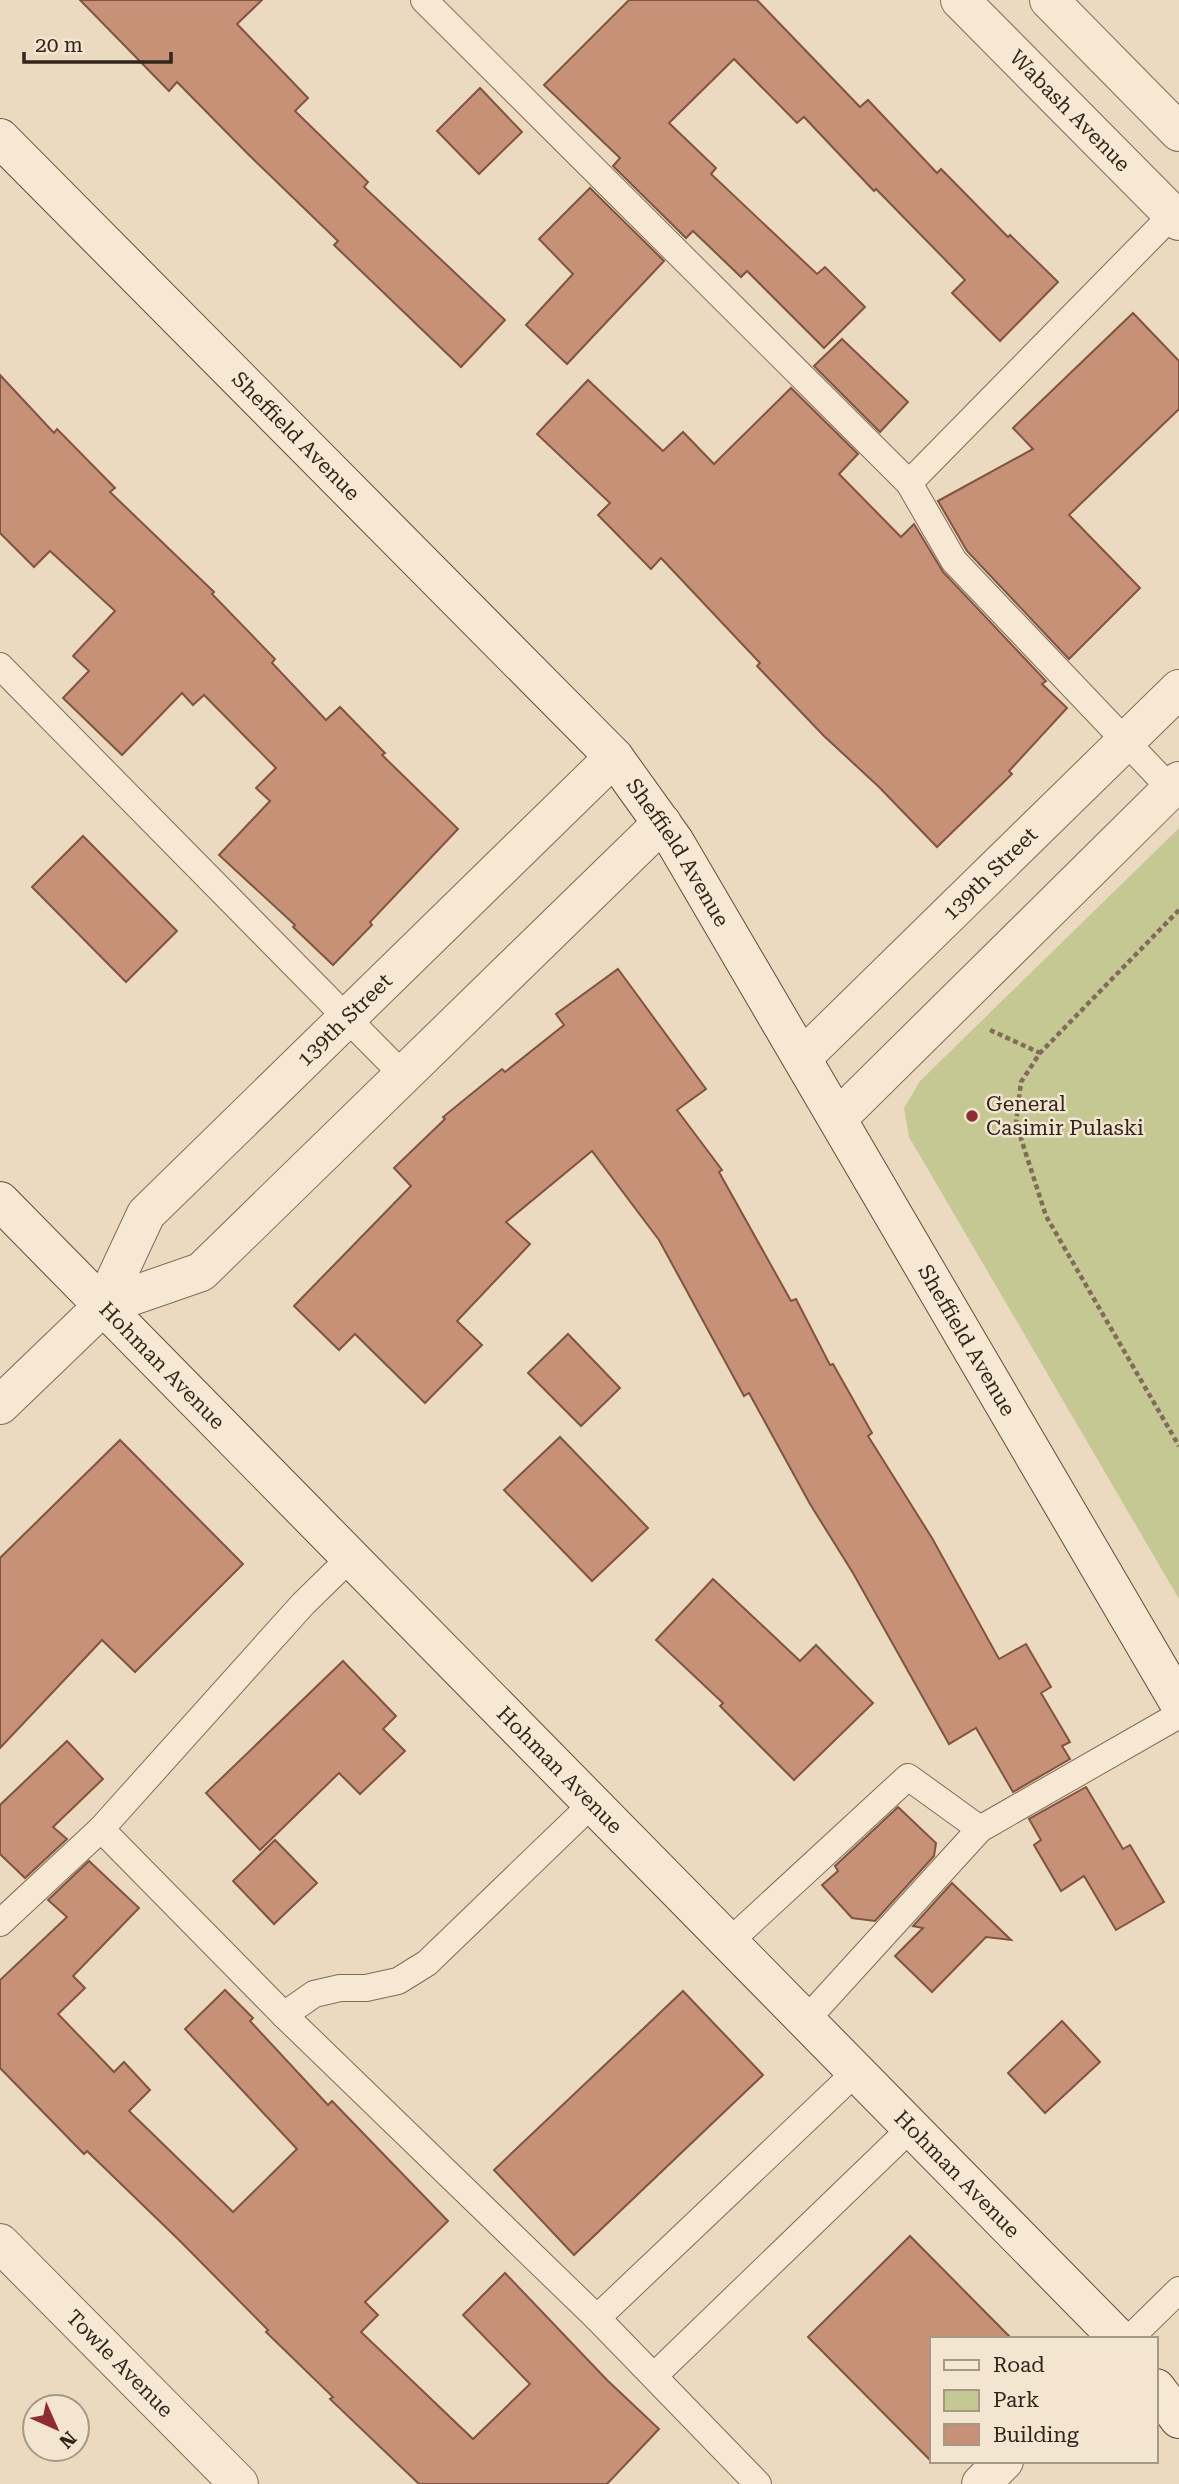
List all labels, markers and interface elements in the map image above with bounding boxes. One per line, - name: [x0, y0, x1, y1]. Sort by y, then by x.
- scale bar: [24, 21, 172, 65]
- text: 20 m: [35, 33, 83, 57]
- street label: Wabash Avenue: [1005, 45, 1135, 176]
- street label: Sheffield Avenue: [227, 367, 365, 505]
- street label: Sheffield Avenue: [621, 774, 734, 931]
- street label: 139th Street: [938, 822, 1042, 925]
- street label: 139th Street: [292, 969, 397, 1071]
- place label: General Casimir Pulaski: [986, 1092, 1144, 1140]
- marker: General Casimir Pulaski: [964, 1108, 980, 1124]
- street label: Sheffield Avenue: [913, 1260, 1020, 1420]
- street label: Hohman Avenue: [94, 1297, 230, 1434]
- street label: Hohman Avenue: [492, 1702, 627, 1838]
- street label: Hohman Avenue: [889, 2106, 1025, 2243]
- street label: Towle Avenue: [61, 2305, 178, 2422]
- legend: [930, 2337, 1158, 2463]
- text: Road: [993, 2353, 1045, 2377]
- text: Park: [993, 2388, 1039, 2412]
- north arrow: [21, 2393, 91, 2463]
- text: Building: [993, 2423, 1079, 2447]
- text: N: [54, 2426, 81, 2453]

